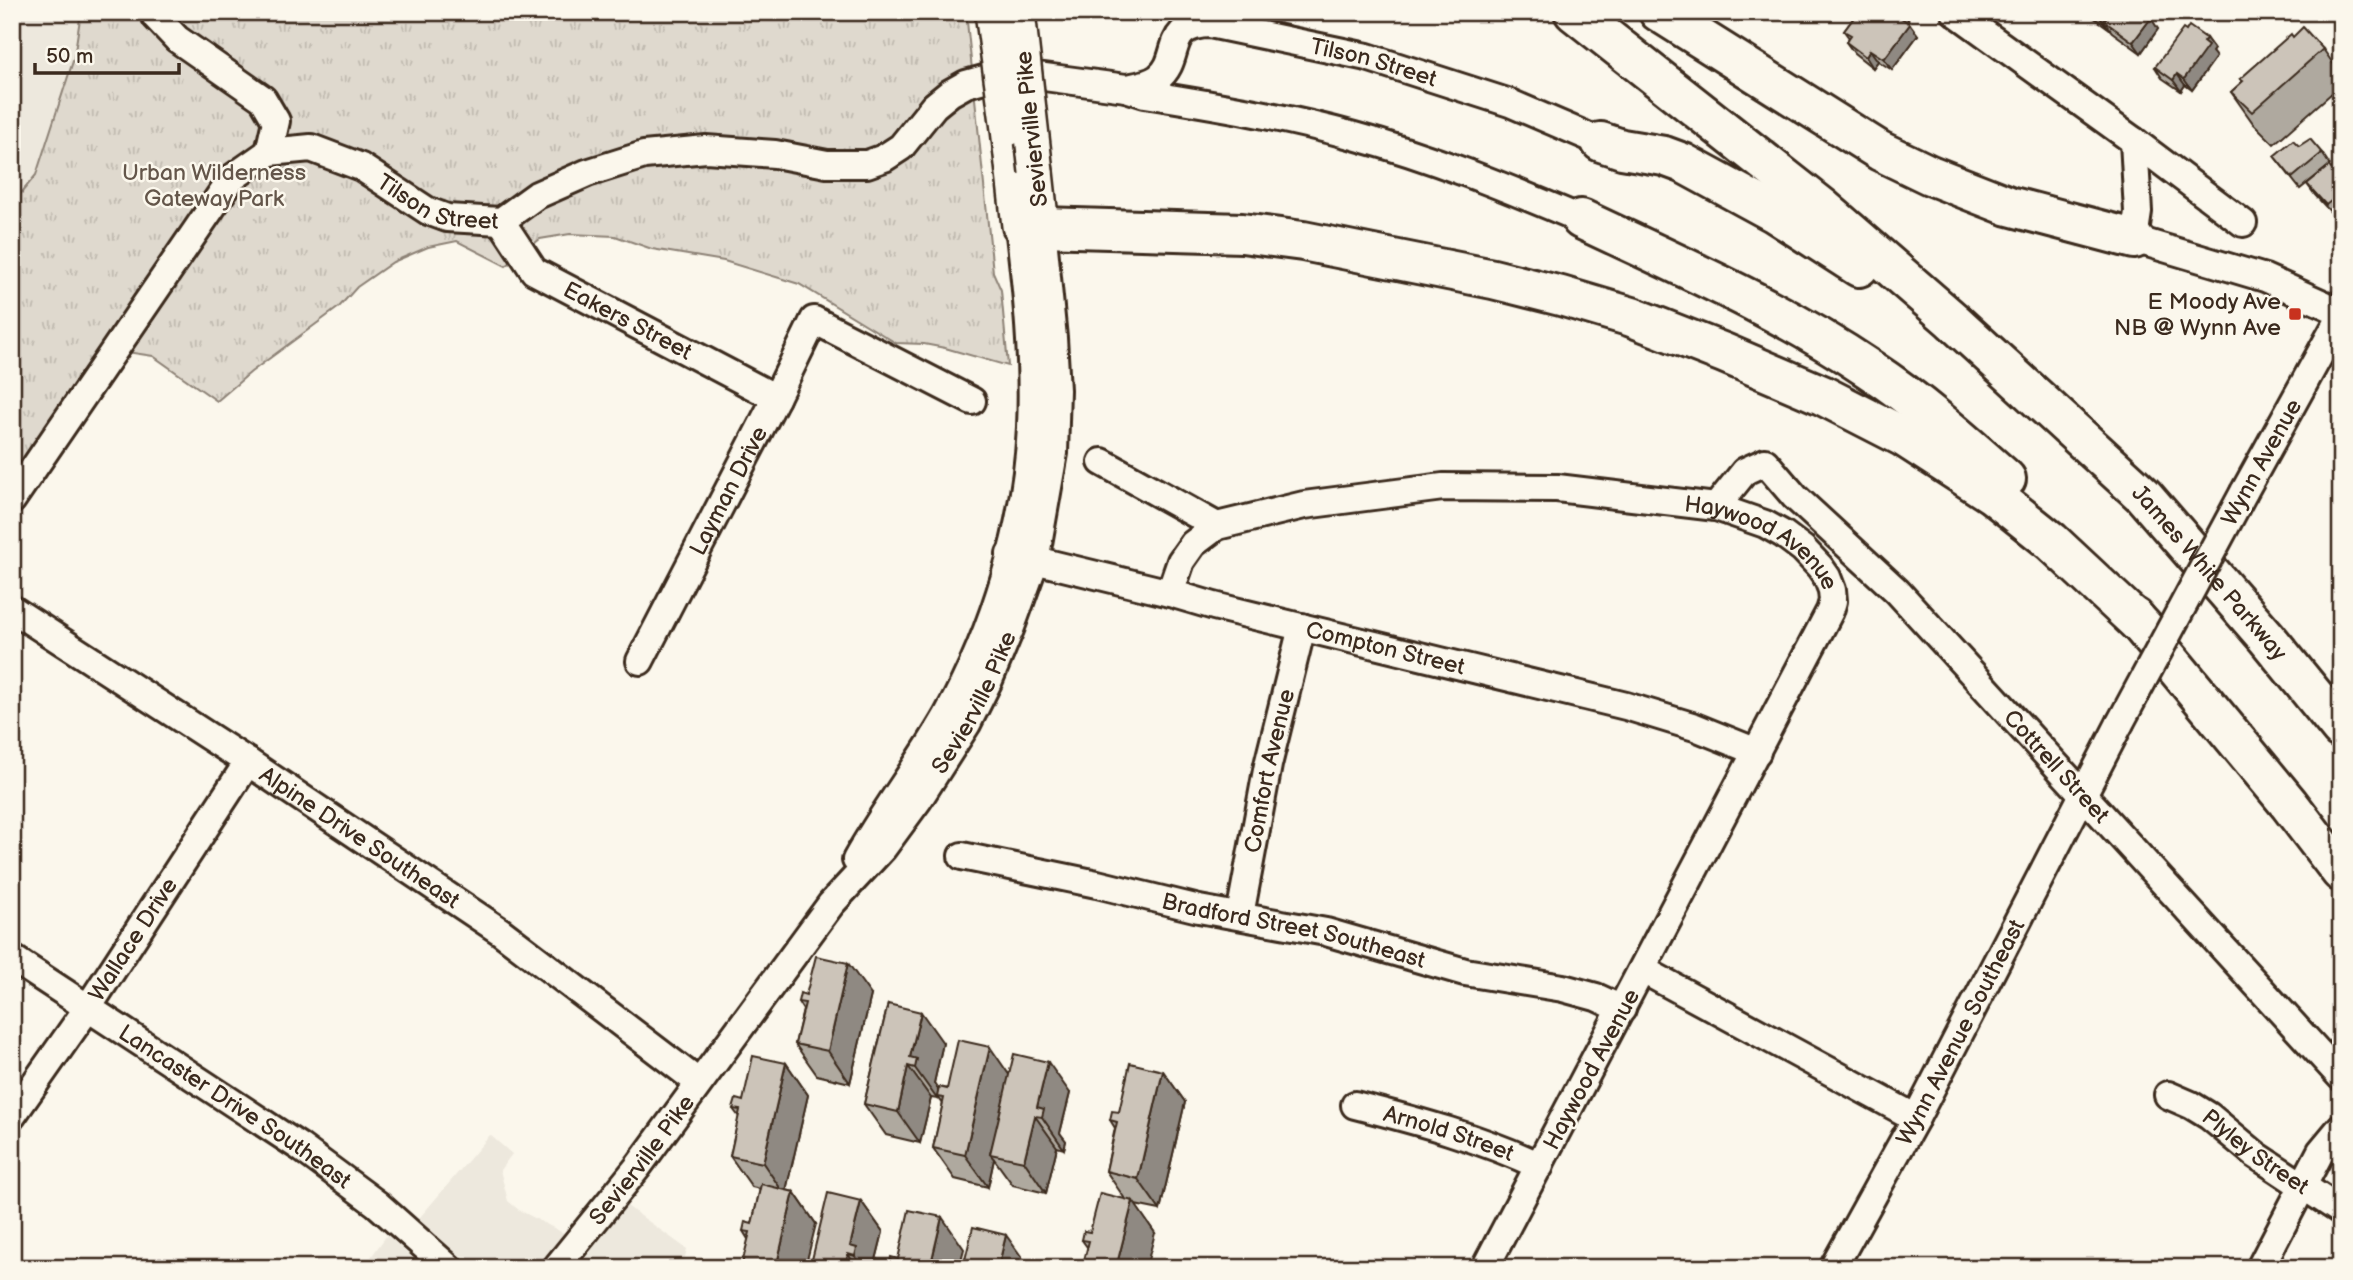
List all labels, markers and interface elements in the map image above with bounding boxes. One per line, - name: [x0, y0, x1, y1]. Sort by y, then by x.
- scale bar: [35, 32, 178, 76]
- street label: Tilson Street: [1308, 33, 1440, 94]
- text: 50 m: [46, 44, 93, 69]
- street label: Sevierville Pike: [1010, 50, 1054, 208]
- park label: Urban Wilderness Gateway Park: [122, 159, 306, 213]
- street label: Tilson Street: [371, 168, 499, 236]
- street label: Eakers Street: [558, 276, 697, 366]
- place label: E Moody Ave NB @ Wynn Ave: [2114, 288, 2281, 342]
- marker: E Moody Ave NB @ Wynn Ave: [2287, 306, 2303, 322]
- street label: Wynn Avenue: [2216, 394, 2308, 531]
- street label: Layman Drive: [684, 422, 774, 560]
- street label: James White Parkway: [2126, 479, 2293, 667]
- street label: Haywood Avenue: [1683, 490, 1844, 594]
- street label: Compton Street: [1303, 616, 1468, 681]
- street label: Sevierville Pike: [926, 627, 1023, 779]
- street label: Comfort Avenue: [1239, 686, 1301, 855]
- street label: Cottrell Street: [1997, 704, 2115, 829]
- street label: Alpine Drive Southeast: [254, 761, 465, 915]
- street label: Wallace Drive: [83, 873, 184, 1007]
- street label: Bradford Street Southeast: [1159, 887, 1428, 975]
- street label: Wynn Avenue Southeast: [1891, 915, 2031, 1150]
- street label: Haywood Avenue: [1538, 984, 1646, 1155]
- street label: Lancaster Drive Southeast: [113, 1019, 356, 1195]
- street label: Sevierville Pike: [583, 1090, 701, 1231]
- street label: Arnold Street: [1380, 1100, 1518, 1168]
- street label: Plyley Street: [2196, 1103, 2314, 1201]

